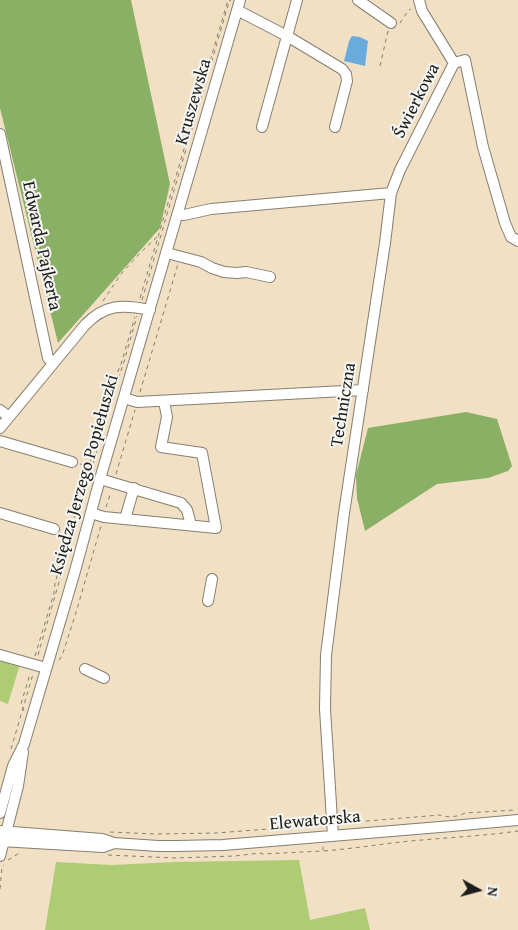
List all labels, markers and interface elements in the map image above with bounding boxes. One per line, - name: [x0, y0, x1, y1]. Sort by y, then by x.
- street label: Kruszewska: [171, 56, 217, 148]
- street label: Świerkowa: [389, 60, 445, 142]
- street label: Edwarda Pajkerta: [17, 179, 65, 313]
- street label: Techniczna: [327, 361, 361, 449]
- street label: Księdza Jerzego Popiełuszki: [46, 372, 124, 578]
- street label: Elewatorska: [269, 806, 361, 836]
- north arrow: [453, 865, 503, 915]
- text: N: [482, 886, 503, 898]

